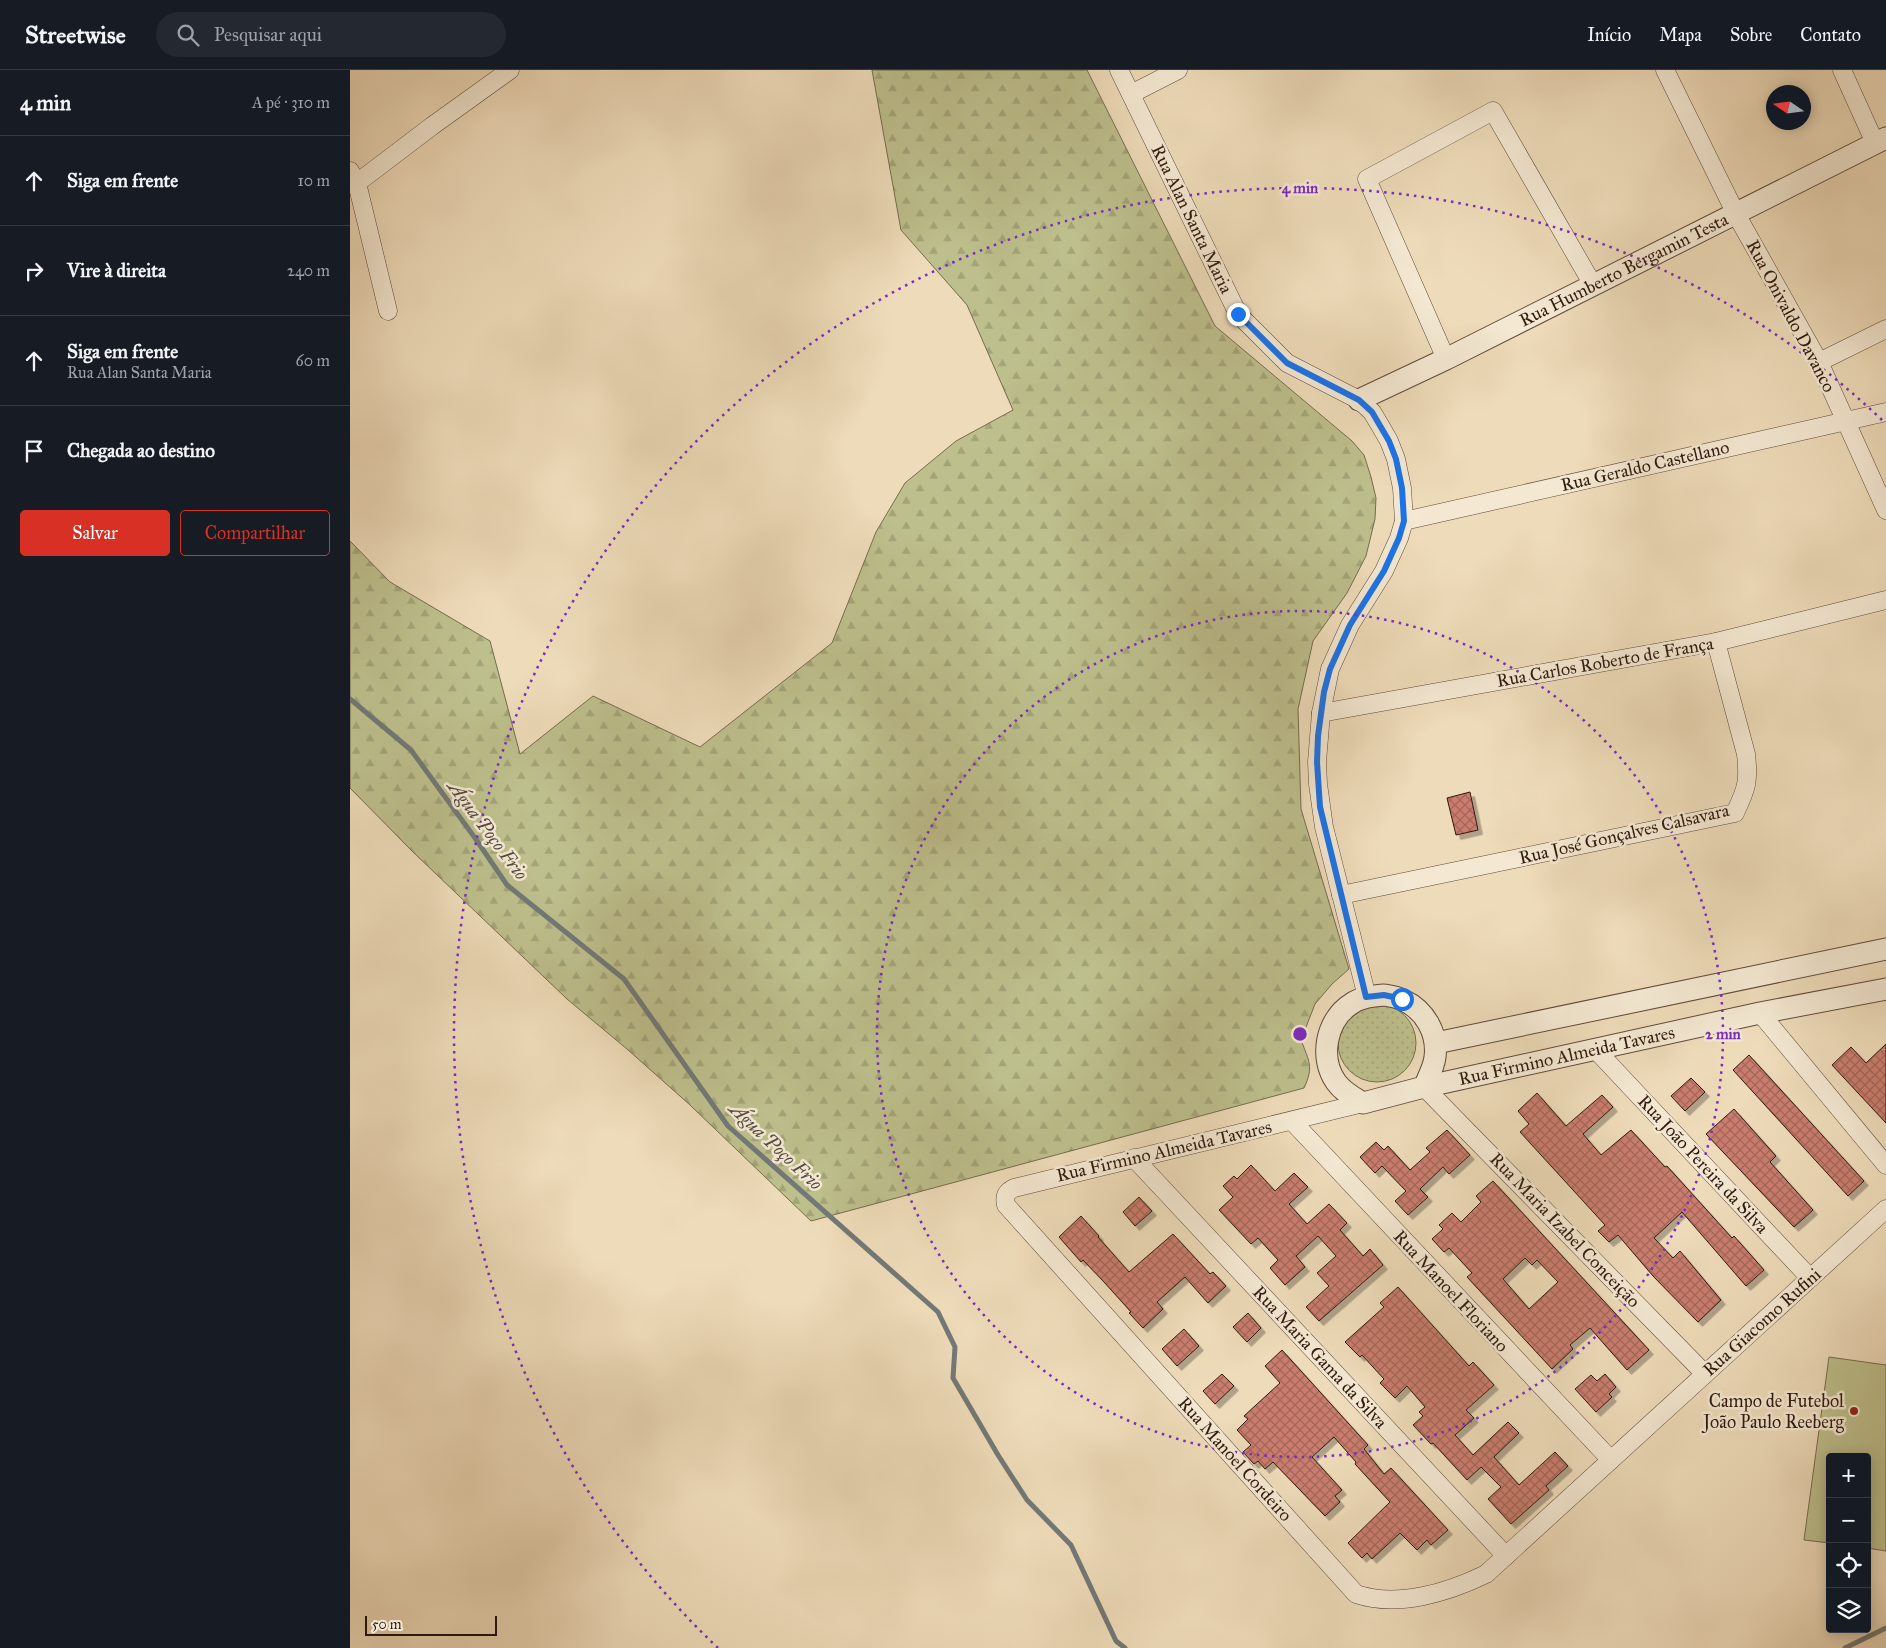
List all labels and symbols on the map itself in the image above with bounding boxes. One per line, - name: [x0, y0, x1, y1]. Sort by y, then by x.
- north arrow: [1766, 85, 1811, 130]
- street label: Rua Alan Santa Maria: [1146, 141, 1238, 297]
- text: 4 min: [1282, 179, 1319, 198]
- street label: Rua Humberto Bergamin Testa: [1516, 208, 1732, 331]
- street label: Rua Onivaldo Davanco: [1742, 236, 1840, 396]
- route end: [1227, 303, 1250, 326]
- street label: Rua Geraldo Castellano: [1559, 436, 1731, 496]
- street label: Rua Carlos Roberto de França: [1495, 632, 1715, 692]
- water label: Água Poço Frio: [442, 773, 534, 884]
- street label: Rua José Gonçalves Calsavara: [1517, 799, 1732, 870]
- route start: [1391, 988, 1414, 1011]
- street label: Rua Firmino Almeida Tavares: [1456, 1021, 1677, 1090]
- centre of rings: [1291, 1025, 1309, 1043]
- text: 2 min: [1705, 1025, 1742, 1043]
- street label: Rua João Pereira da Silva: [1632, 1090, 1773, 1239]
- water label: Água Poço Frio: [723, 1095, 828, 1195]
- street label: Rua Firmino Almeida Tavares: [1054, 1115, 1274, 1187]
- street label: Rua Maria Izabel Conceição: [1485, 1148, 1645, 1312]
- street label: Rua Manoel Floriano: [1389, 1225, 1513, 1357]
- street label: Rua Giacomo Rufini: [1698, 1263, 1826, 1381]
- street label: Rua Maria Gama da Silva: [1248, 1281, 1392, 1433]
- place label: Campo de Futebol João Paulo Reeberg: [1701, 1390, 1845, 1434]
- street label: Rua Manoel Cordeiro: [1173, 1392, 1297, 1526]
- marker: Campo de Futebol João Paulo Reeberg: [1848, 1405, 1860, 1417]
- scale bar: [365, 1613, 498, 1636]

